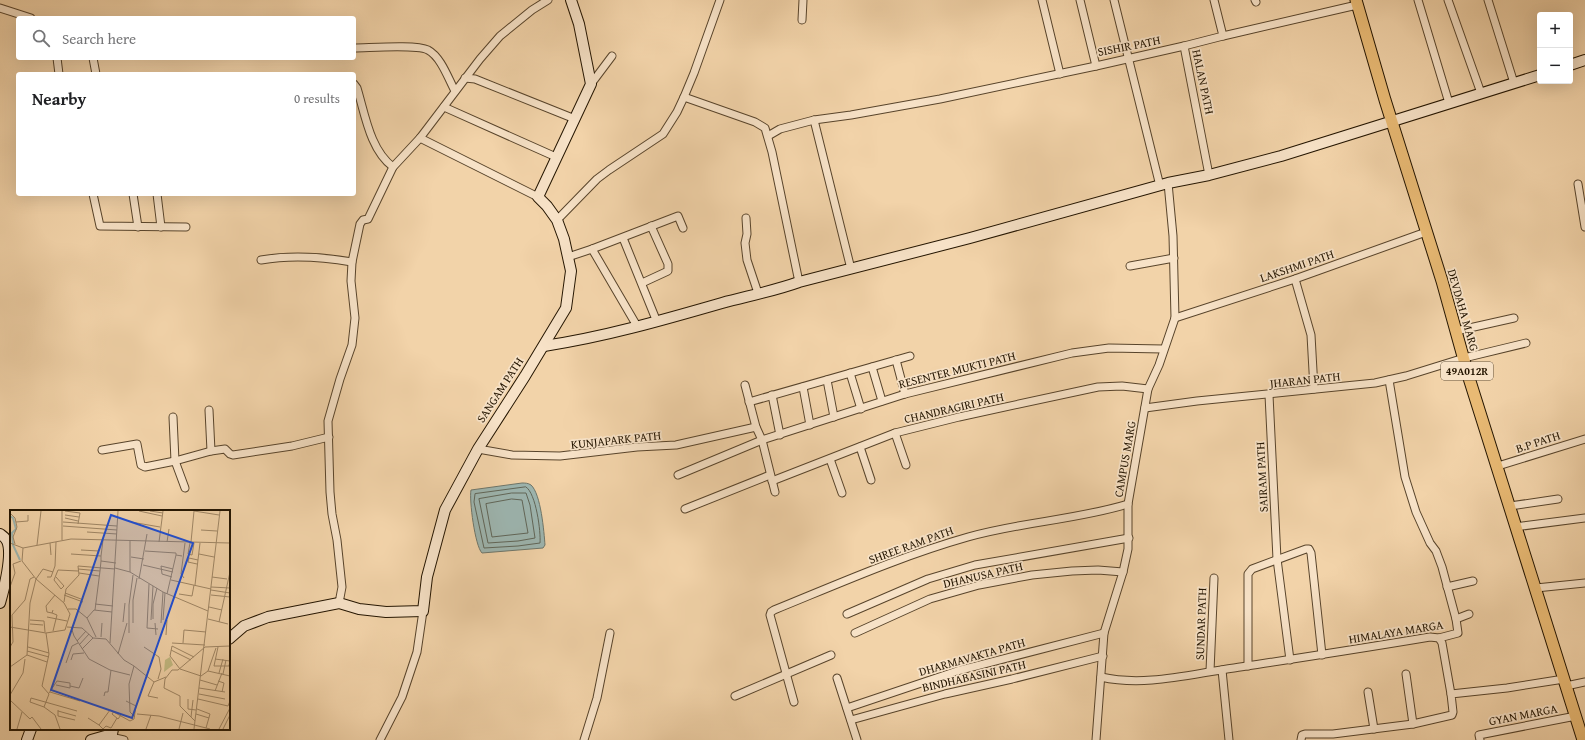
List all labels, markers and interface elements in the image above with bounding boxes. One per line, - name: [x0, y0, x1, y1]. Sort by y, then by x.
- map controls: [1537, 12, 1573, 84]
- button: +: [1537, 12, 1573, 48]
- search box: [16, 16, 356, 60]
- icon: search: [30, 27, 52, 49]
- text: Search here: [62, 28, 136, 49]
- street label: SISHIR PATH: [1096, 31, 1162, 60]
- street label: HALAN PATH: [1188, 48, 1219, 116]
- button: −: [1537, 48, 1573, 84]
- text: Nearby: [32, 86, 86, 111]
- text: 0 results: [294, 89, 340, 108]
- street label: LAKSHMI PATH: [1258, 245, 1336, 286]
- street label: DEVDAHA MARG: [1444, 267, 1483, 353]
- street label: RESENTER MUKTI PATH: [897, 347, 1017, 392]
- street label: SANGAM PATH: [472, 354, 527, 426]
- road number: 49A012R: [1441, 362, 1493, 380]
- street label: JHARAN PATH: [1267, 367, 1341, 392]
- street label: CHANDRAGIRI PATH: [902, 388, 1006, 427]
- street label: CAMPUS MARG: [1109, 419, 1140, 498]
- street label: KUNJAPARK PATH: [570, 426, 662, 453]
- street label: B.P PATH: [1513, 426, 1562, 457]
- street label: SAIRAM PATH: [1251, 441, 1272, 513]
- inset map: [10, 510, 230, 730]
- street label: SHREE RAM PATH: [866, 521, 956, 568]
- street label: DHANUSA PATH: [941, 557, 1024, 592]
- street label: SUNDAR PATH: [1191, 587, 1210, 661]
- street label: HIMALAYA MARGA: [1347, 616, 1445, 647]
- street label: DHARMAVAKTA PATH: [917, 633, 1027, 680]
- street label: BINDHABASINI PATH: [920, 655, 1027, 696]
- street label: GYAN MARGA: [1487, 699, 1559, 729]

